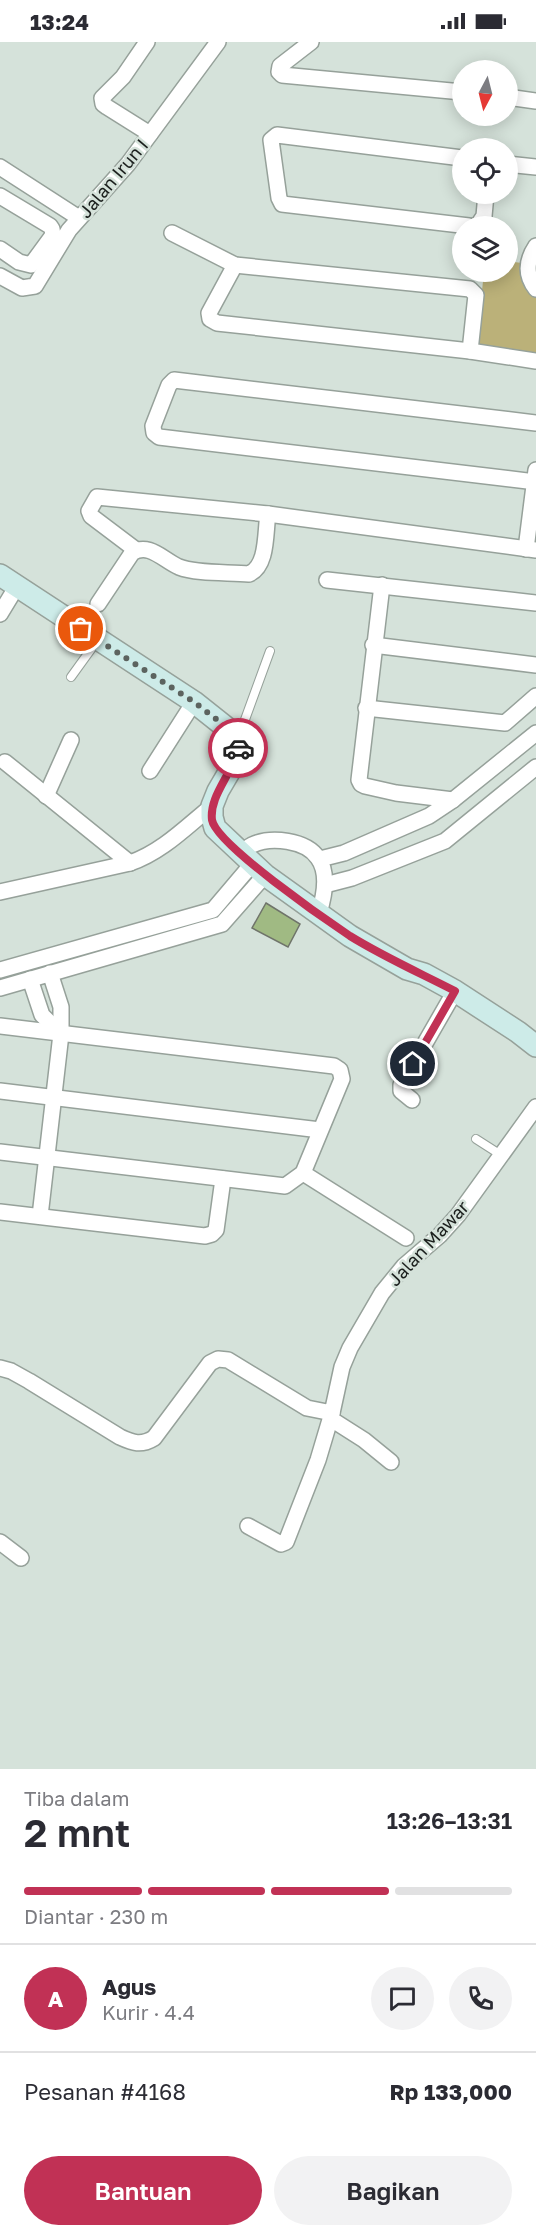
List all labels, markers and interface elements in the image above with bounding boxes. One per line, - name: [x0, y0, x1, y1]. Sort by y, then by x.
- text: 13:24: [30, 8, 89, 35]
- north arrow: [452, 60, 518, 126]
- map controls: [452, 60, 518, 282]
- street label: Jalan Irun I: [74, 134, 152, 222]
- button: locate: [452, 138, 518, 204]
- button: layers: [452, 216, 518, 282]
- pin: [55, 603, 106, 654]
- icon: bag: [64, 612, 97, 645]
- courier: [208, 718, 268, 778]
- icon: car: [222, 732, 255, 765]
- pin: [387, 1038, 438, 1089]
- icon: home: [396, 1047, 429, 1080]
- street label: Jalan Mawar: [383, 1196, 473, 1290]
- text: Tiba dalam: [24, 1786, 129, 1810]
- text: 13:26–13:31: [387, 1807, 512, 1834]
- text: 2 mnt: [24, 1809, 130, 1856]
- text: Diantar · 230 m: [24, 1904, 168, 1928]
- button: chat: [371, 1967, 434, 2030]
- button: phone: [449, 1967, 512, 2030]
- text: Agus: [102, 1973, 156, 2000]
- text: A: [48, 1985, 63, 2012]
- text: Kurir · 4.4: [102, 2000, 195, 2024]
- text: Pesanan #4168: [24, 2078, 186, 2105]
- text: Rp 133,000: [390, 2078, 512, 2105]
- button: Bantuan: [24, 2156, 262, 2225]
- button: Bagikan: [274, 2156, 512, 2225]

